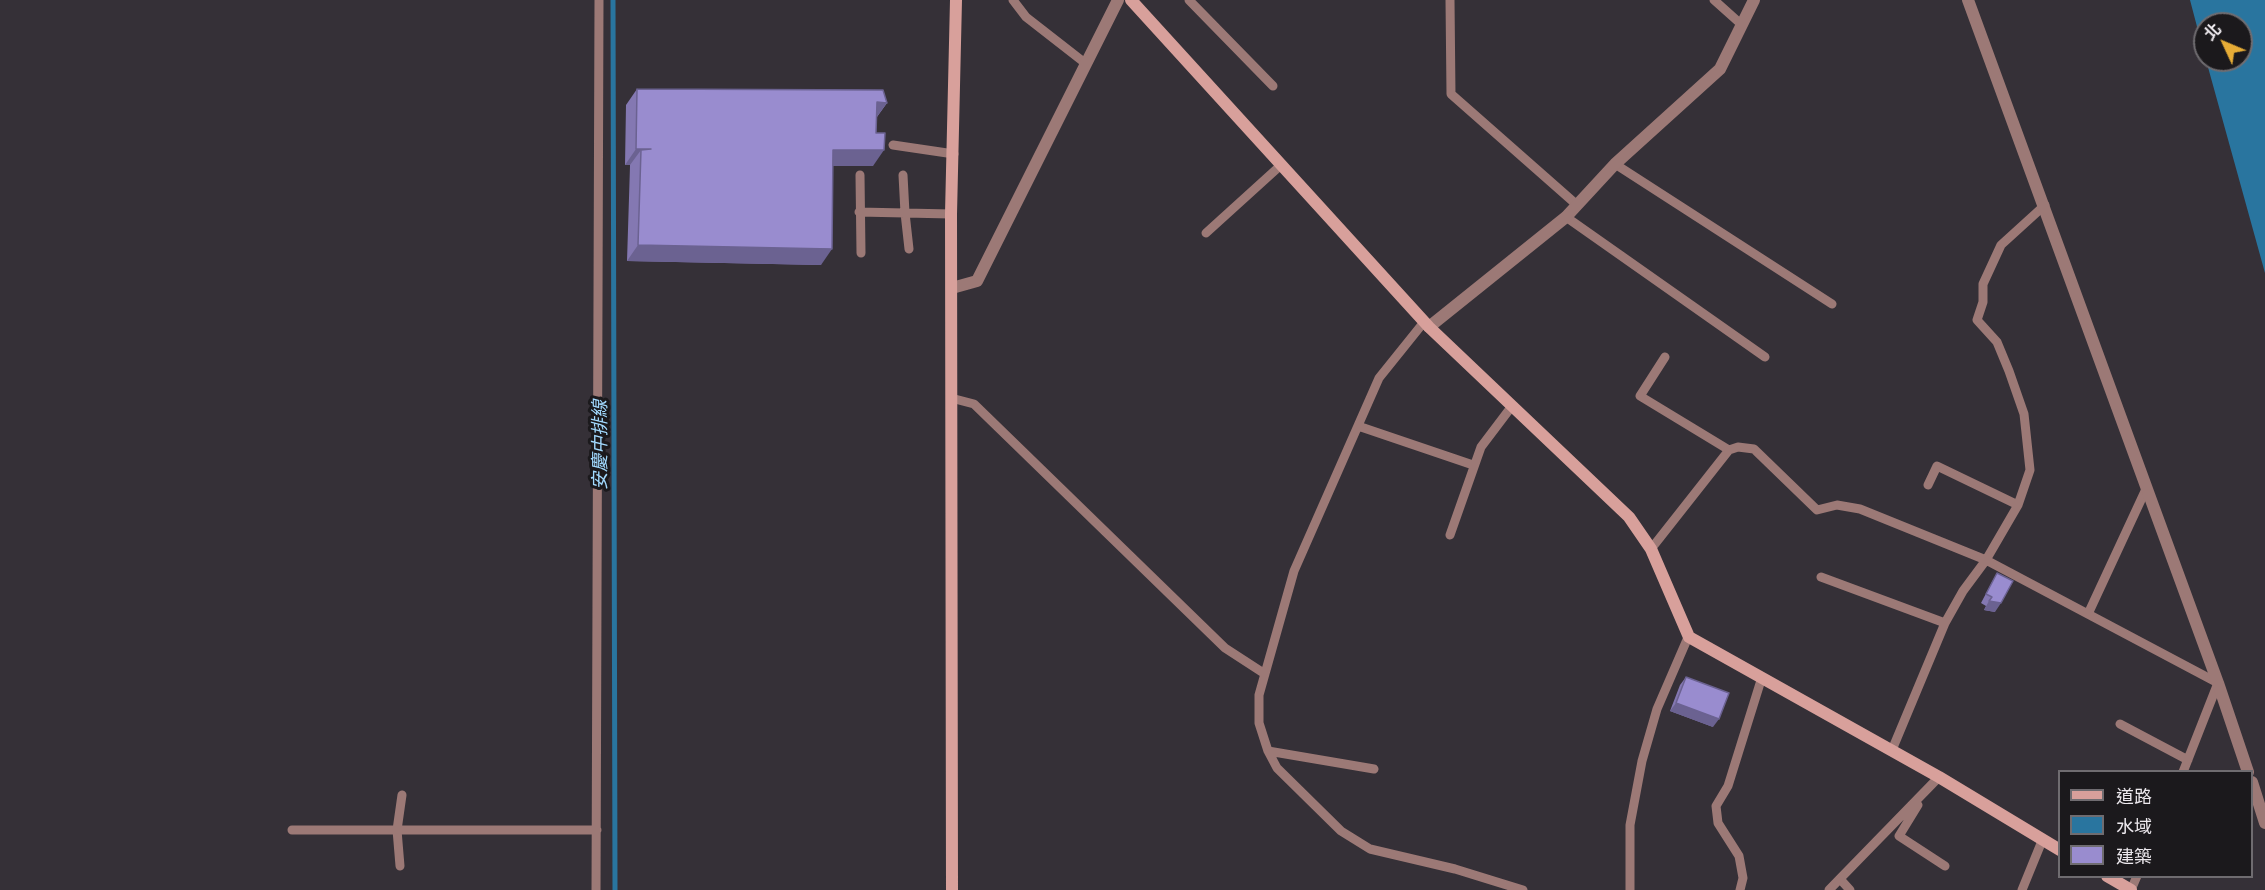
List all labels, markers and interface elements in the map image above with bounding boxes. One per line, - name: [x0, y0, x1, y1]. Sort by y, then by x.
- north arrow: [2193, 12, 2253, 72]
- text: 北: [2197, 17, 2226, 45]
- water label: 安慶中排線: [588, 400, 610, 490]
- legend: [2058, 770, 2253, 878]
- text: 道路: [2116, 782, 2152, 808]
- text: 水域: [2116, 812, 2152, 838]
- text: 建築: [2116, 842, 2152, 868]

